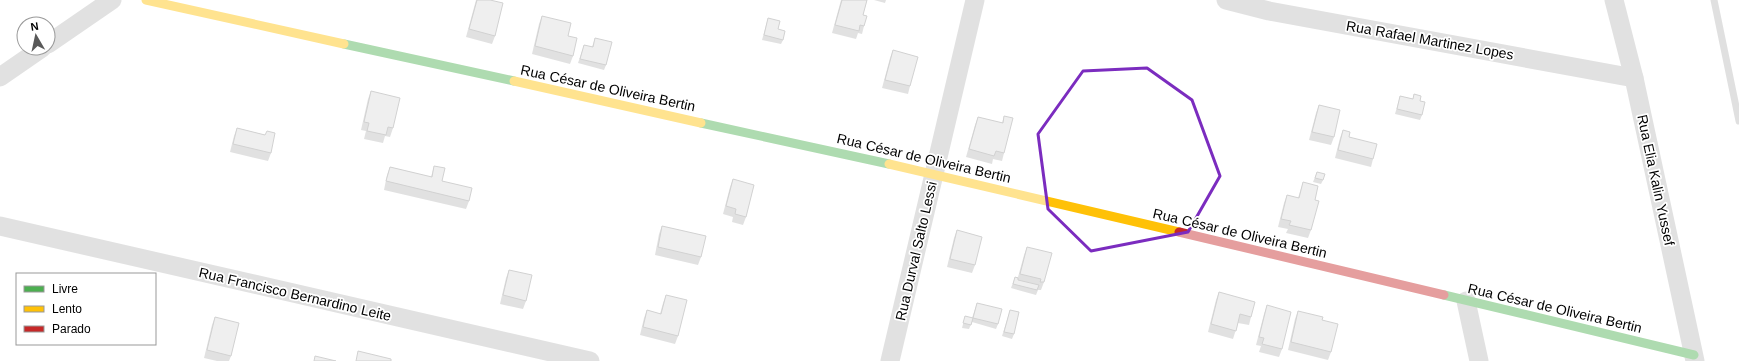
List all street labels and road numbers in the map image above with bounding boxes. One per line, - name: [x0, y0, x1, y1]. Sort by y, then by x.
- street label: Rua Rafael Martinez Lopes: [1345, 17, 1515, 63]
- street label: Rua César de Oliveira Bertin: [519, 62, 697, 114]
- street label: Rua Elia Kalin Yussef: [1634, 113, 1678, 247]
- street label: Rua César de Oliveira Bertin: [835, 130, 1013, 186]
- street label: Rua Durval Salto Lessi: [892, 180, 940, 322]
- street label: Rua César de Oliveira Bertin: [1151, 205, 1329, 261]
- street label: Rua Francisco Bernardino Leite: [197, 264, 393, 324]
- street label: Rua César de Oliveira Bertin: [1466, 280, 1644, 336]

